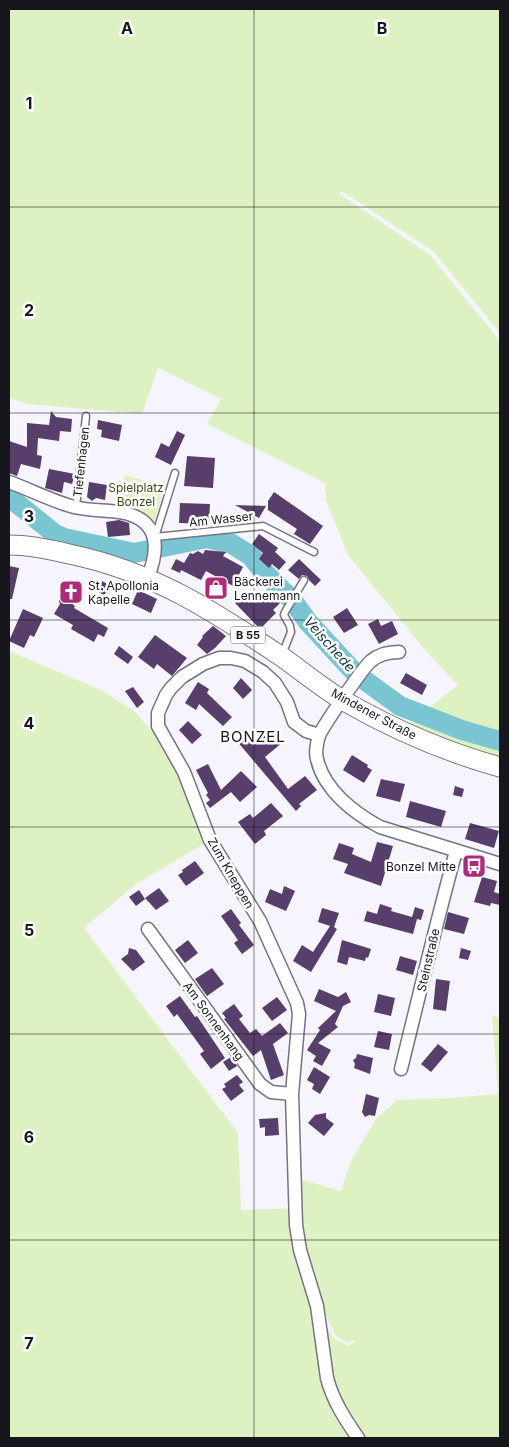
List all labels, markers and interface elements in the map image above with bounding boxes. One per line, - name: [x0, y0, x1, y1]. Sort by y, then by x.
- text: A: [121, 18, 133, 38]
- text: B: [377, 18, 387, 38]
- text: 1: [26, 93, 32, 113]
- text: 2: [24, 300, 34, 320]
- street label: Tiefenhagen: [70, 426, 92, 498]
- park label: Spielplatz Bonzel: [108, 480, 164, 509]
- text: 3: [24, 506, 34, 526]
- street label: Am Wasser: [188, 508, 254, 530]
- place label: Bäckerei Lennemann: [234, 574, 300, 603]
- shop icon: Bäckerei Lennemann: [203, 575, 229, 601]
- place label: St. Apollonia Kapelle: [88, 578, 159, 607]
- church icon: St. Apollonia Kapelle: [58, 579, 84, 605]
- water label: Veischede: [301, 613, 359, 675]
- road number: B 55: [230, 626, 266, 644]
- street label: Mindener Straße: [329, 685, 419, 743]
- text: 4: [24, 713, 35, 733]
- district label: BONZEL: [220, 727, 286, 746]
- street label: Zum Kneppen: [205, 835, 257, 911]
- bus stop icon: Bonzel Mitte: [461, 853, 487, 879]
- place label: Bonzel Mitte: [386, 859, 456, 874]
- text: 5: [24, 920, 34, 940]
- street label: Steinstraße: [413, 927, 443, 993]
- street label: Am Sonnenhang: [180, 979, 248, 1063]
- text: 6: [24, 1127, 34, 1147]
- text: 7: [24, 1333, 34, 1353]

